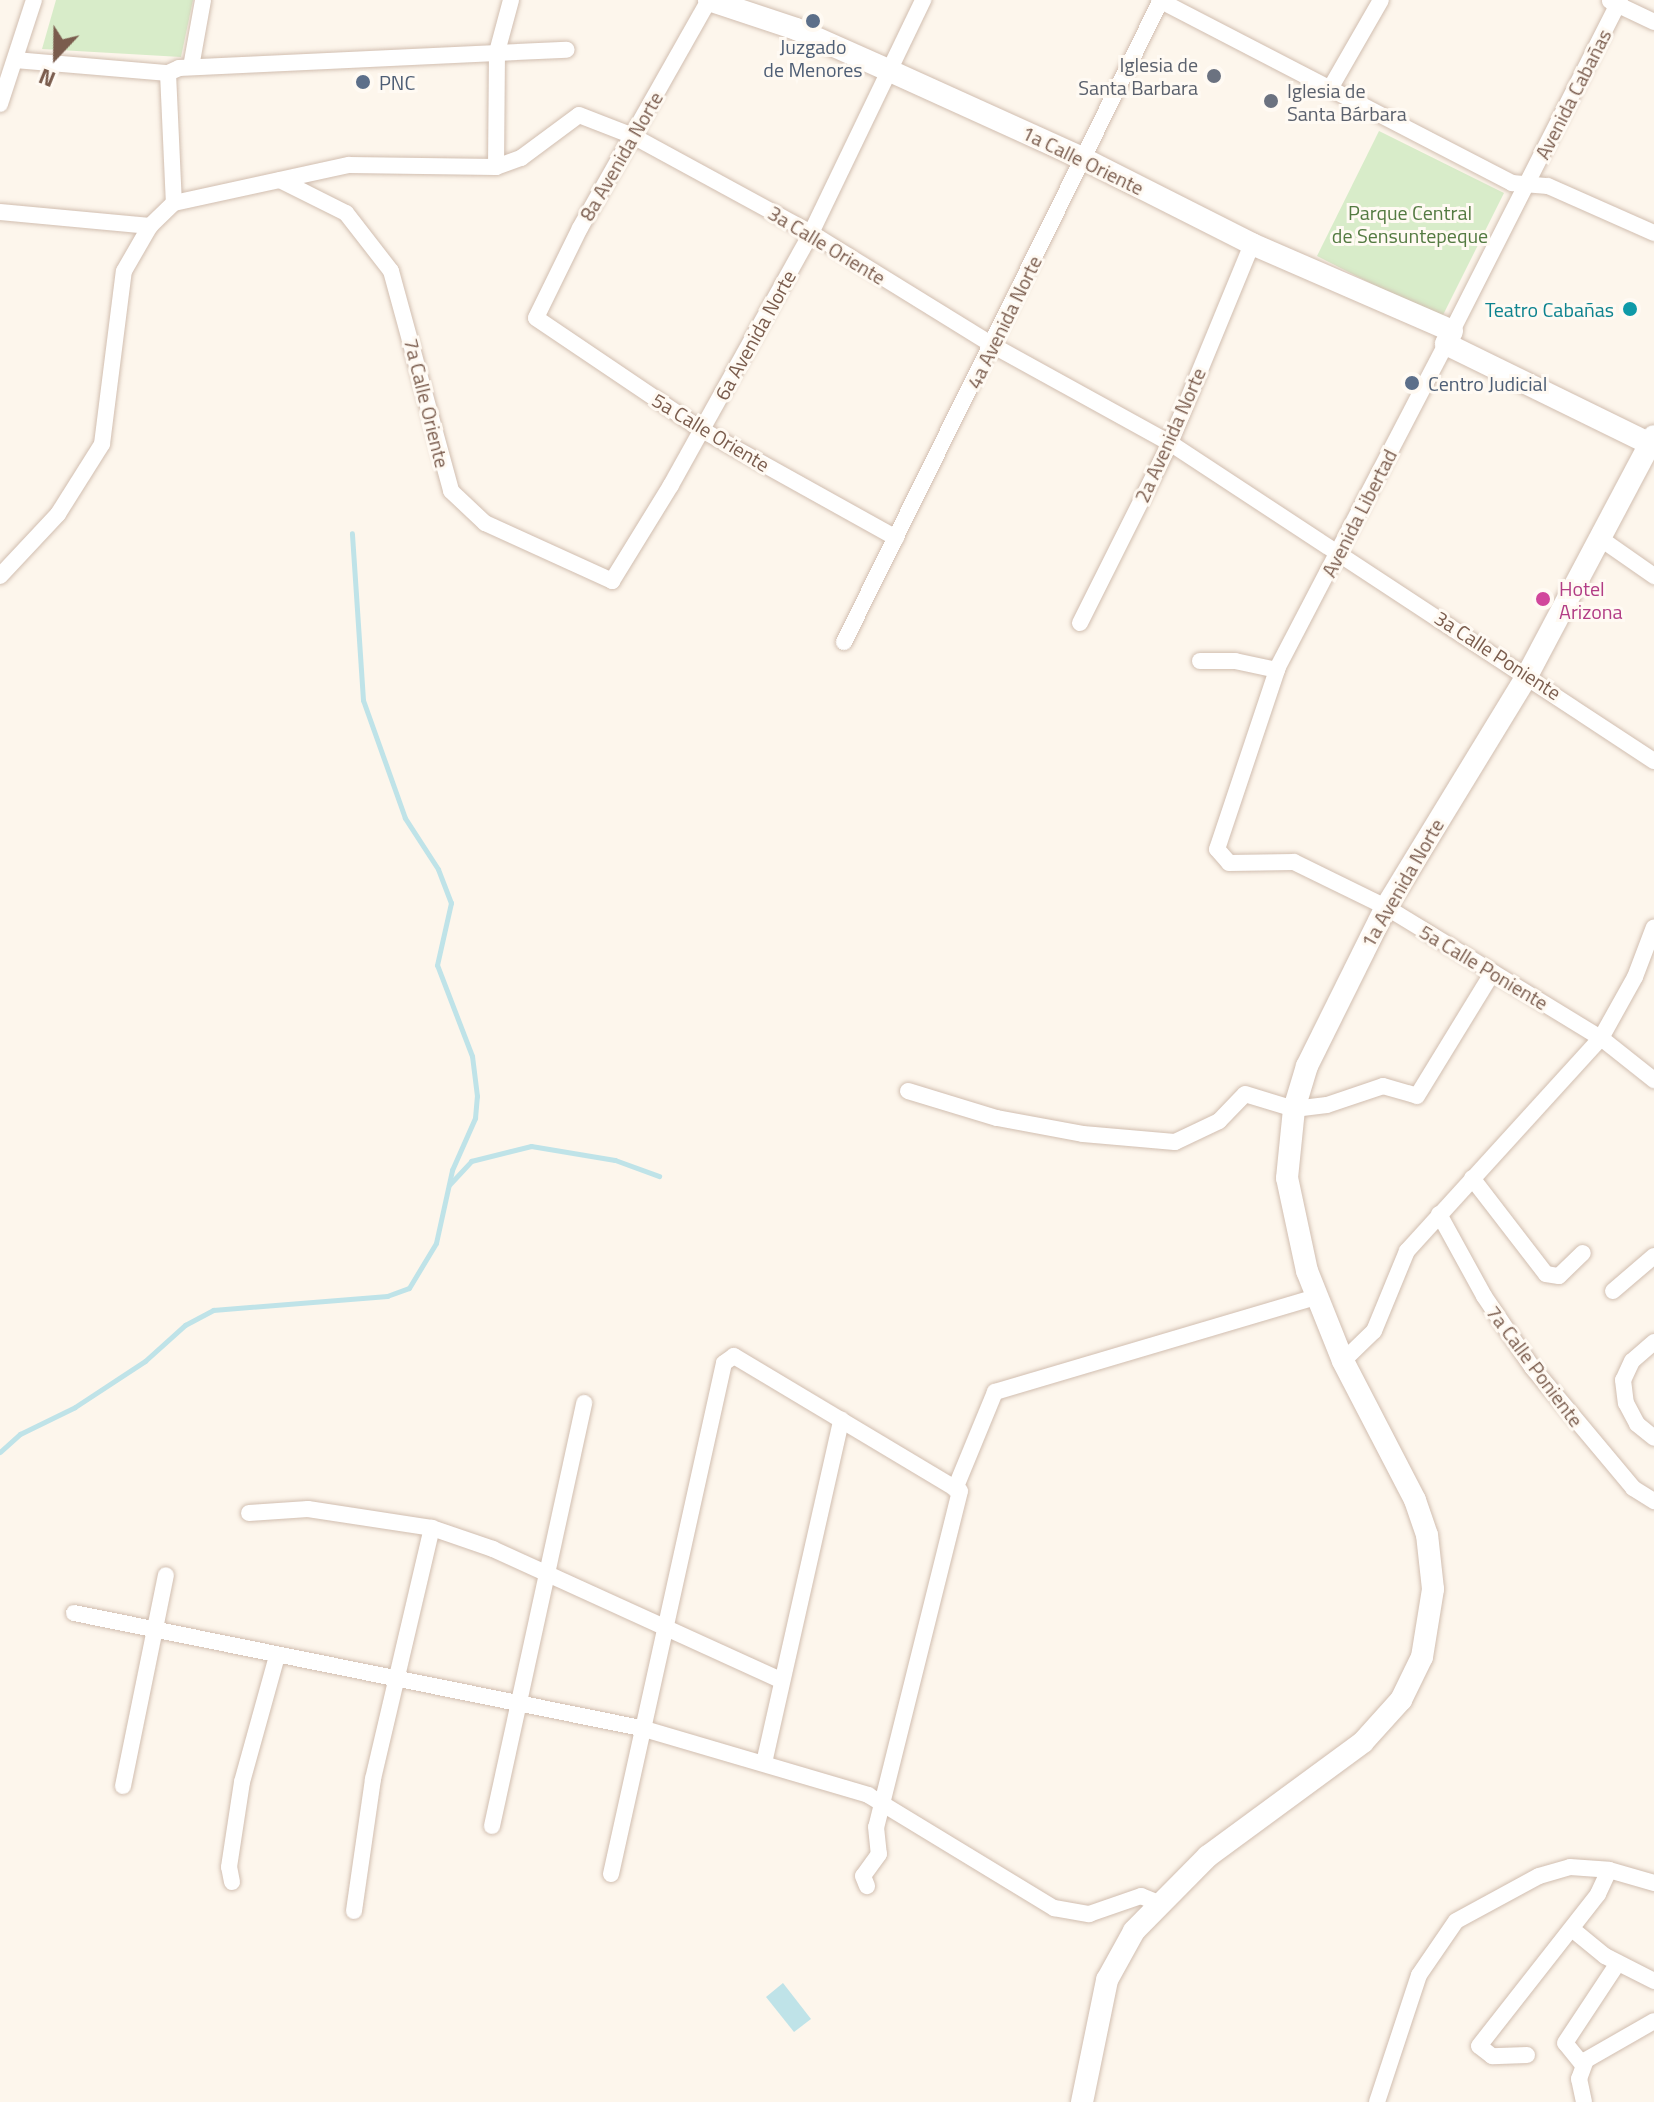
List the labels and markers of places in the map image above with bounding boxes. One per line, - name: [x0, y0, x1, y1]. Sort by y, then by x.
- marker: Juzgado de Menores: [804, 12, 822, 30]
- place label: Juzgado de Menores: [763, 34, 863, 81]
- place label: Iglesia de Santa Barbara: [1078, 52, 1198, 99]
- marker: Iglesia de Santa Barbara: [1205, 67, 1223, 85]
- place label: PNC: [379, 70, 415, 94]
- marker: PNC: [354, 73, 372, 91]
- place label: Iglesia de Santa Bárbara: [1287, 78, 1407, 125]
- marker: Iglesia de Santa Bárbara: [1262, 92, 1280, 110]
- place label: Teatro Cabañas: [1485, 297, 1614, 321]
- marker: Teatro Cabañas: [1621, 300, 1639, 318]
- place label: Centro Judicial: [1428, 371, 1547, 395]
- marker: Centro Judicial: [1403, 374, 1421, 392]
- place label: Hotel Arizona: [1559, 576, 1623, 623]
- marker: Hotel Arizona: [1534, 590, 1552, 608]

